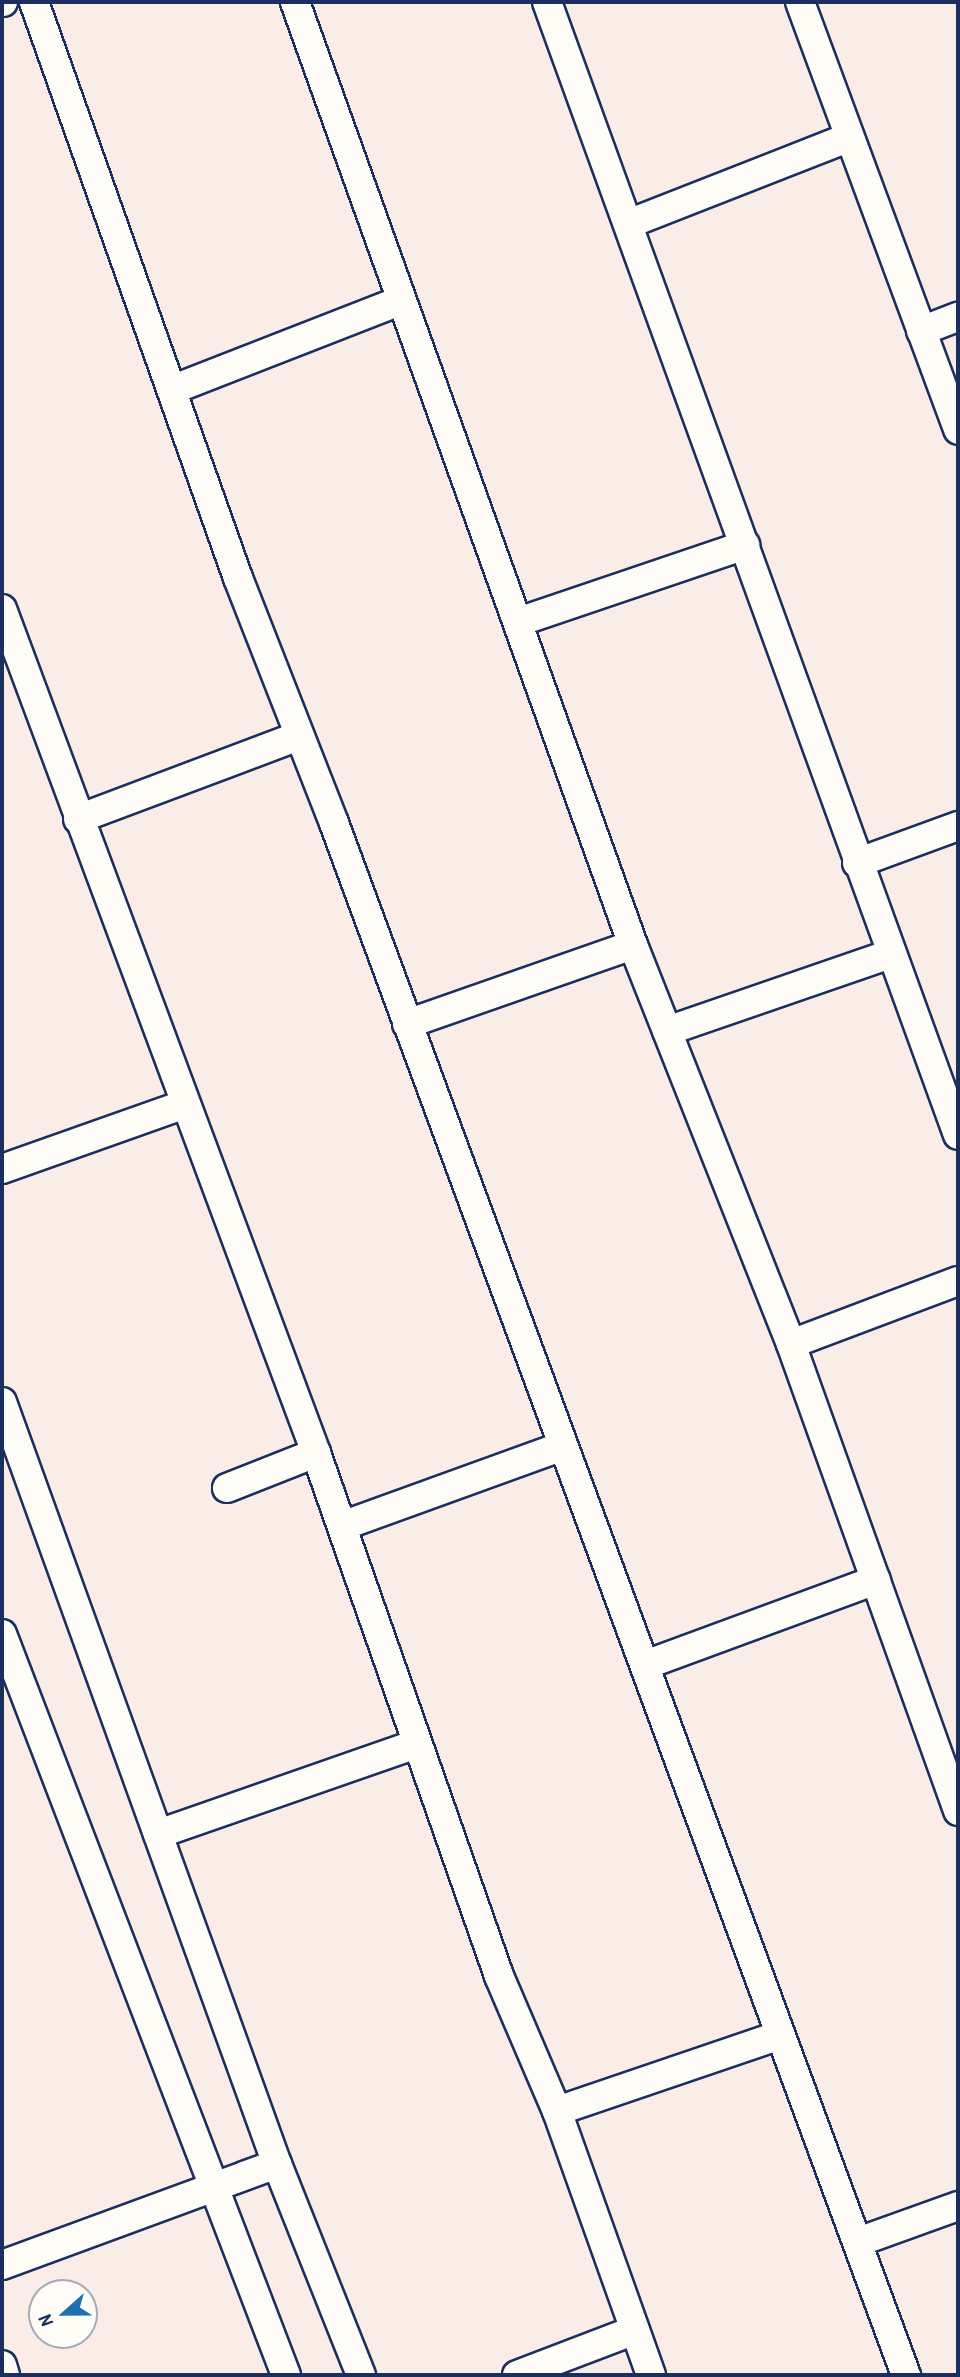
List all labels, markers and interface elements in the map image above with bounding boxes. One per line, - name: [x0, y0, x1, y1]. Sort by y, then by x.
- north arrow: [28, 2279, 98, 2349]
- text: N: [31, 2311, 59, 2330]

